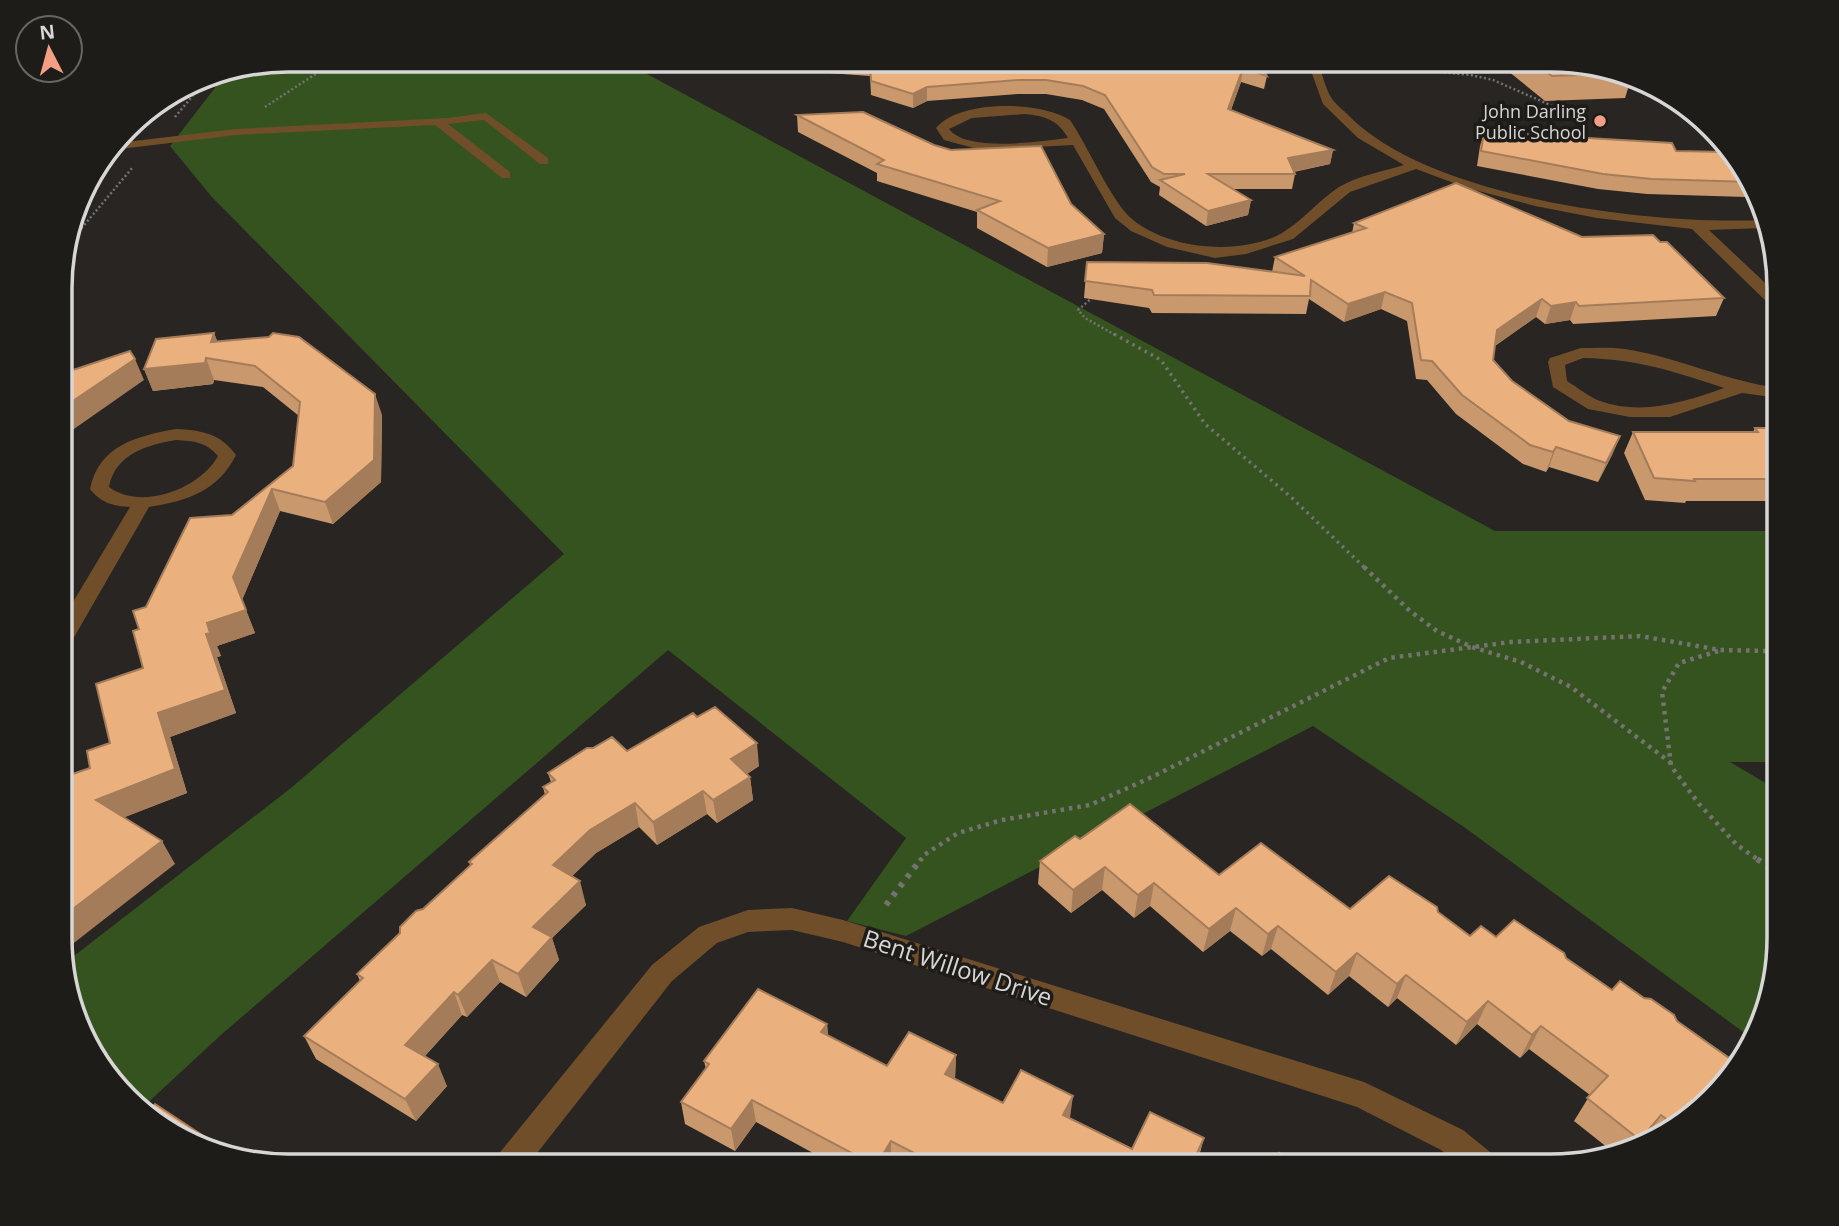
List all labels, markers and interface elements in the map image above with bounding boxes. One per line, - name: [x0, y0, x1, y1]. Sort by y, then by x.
- north arrow: [14, 14, 84, 84]
- text: N: [38, 18, 56, 46]
- place label: John Darling Public School: [1475, 99, 1586, 144]
- marker: John Darling Public School: [1592, 113, 1608, 129]
- street label: Bent Willow Drive: [859, 921, 1057, 1013]

